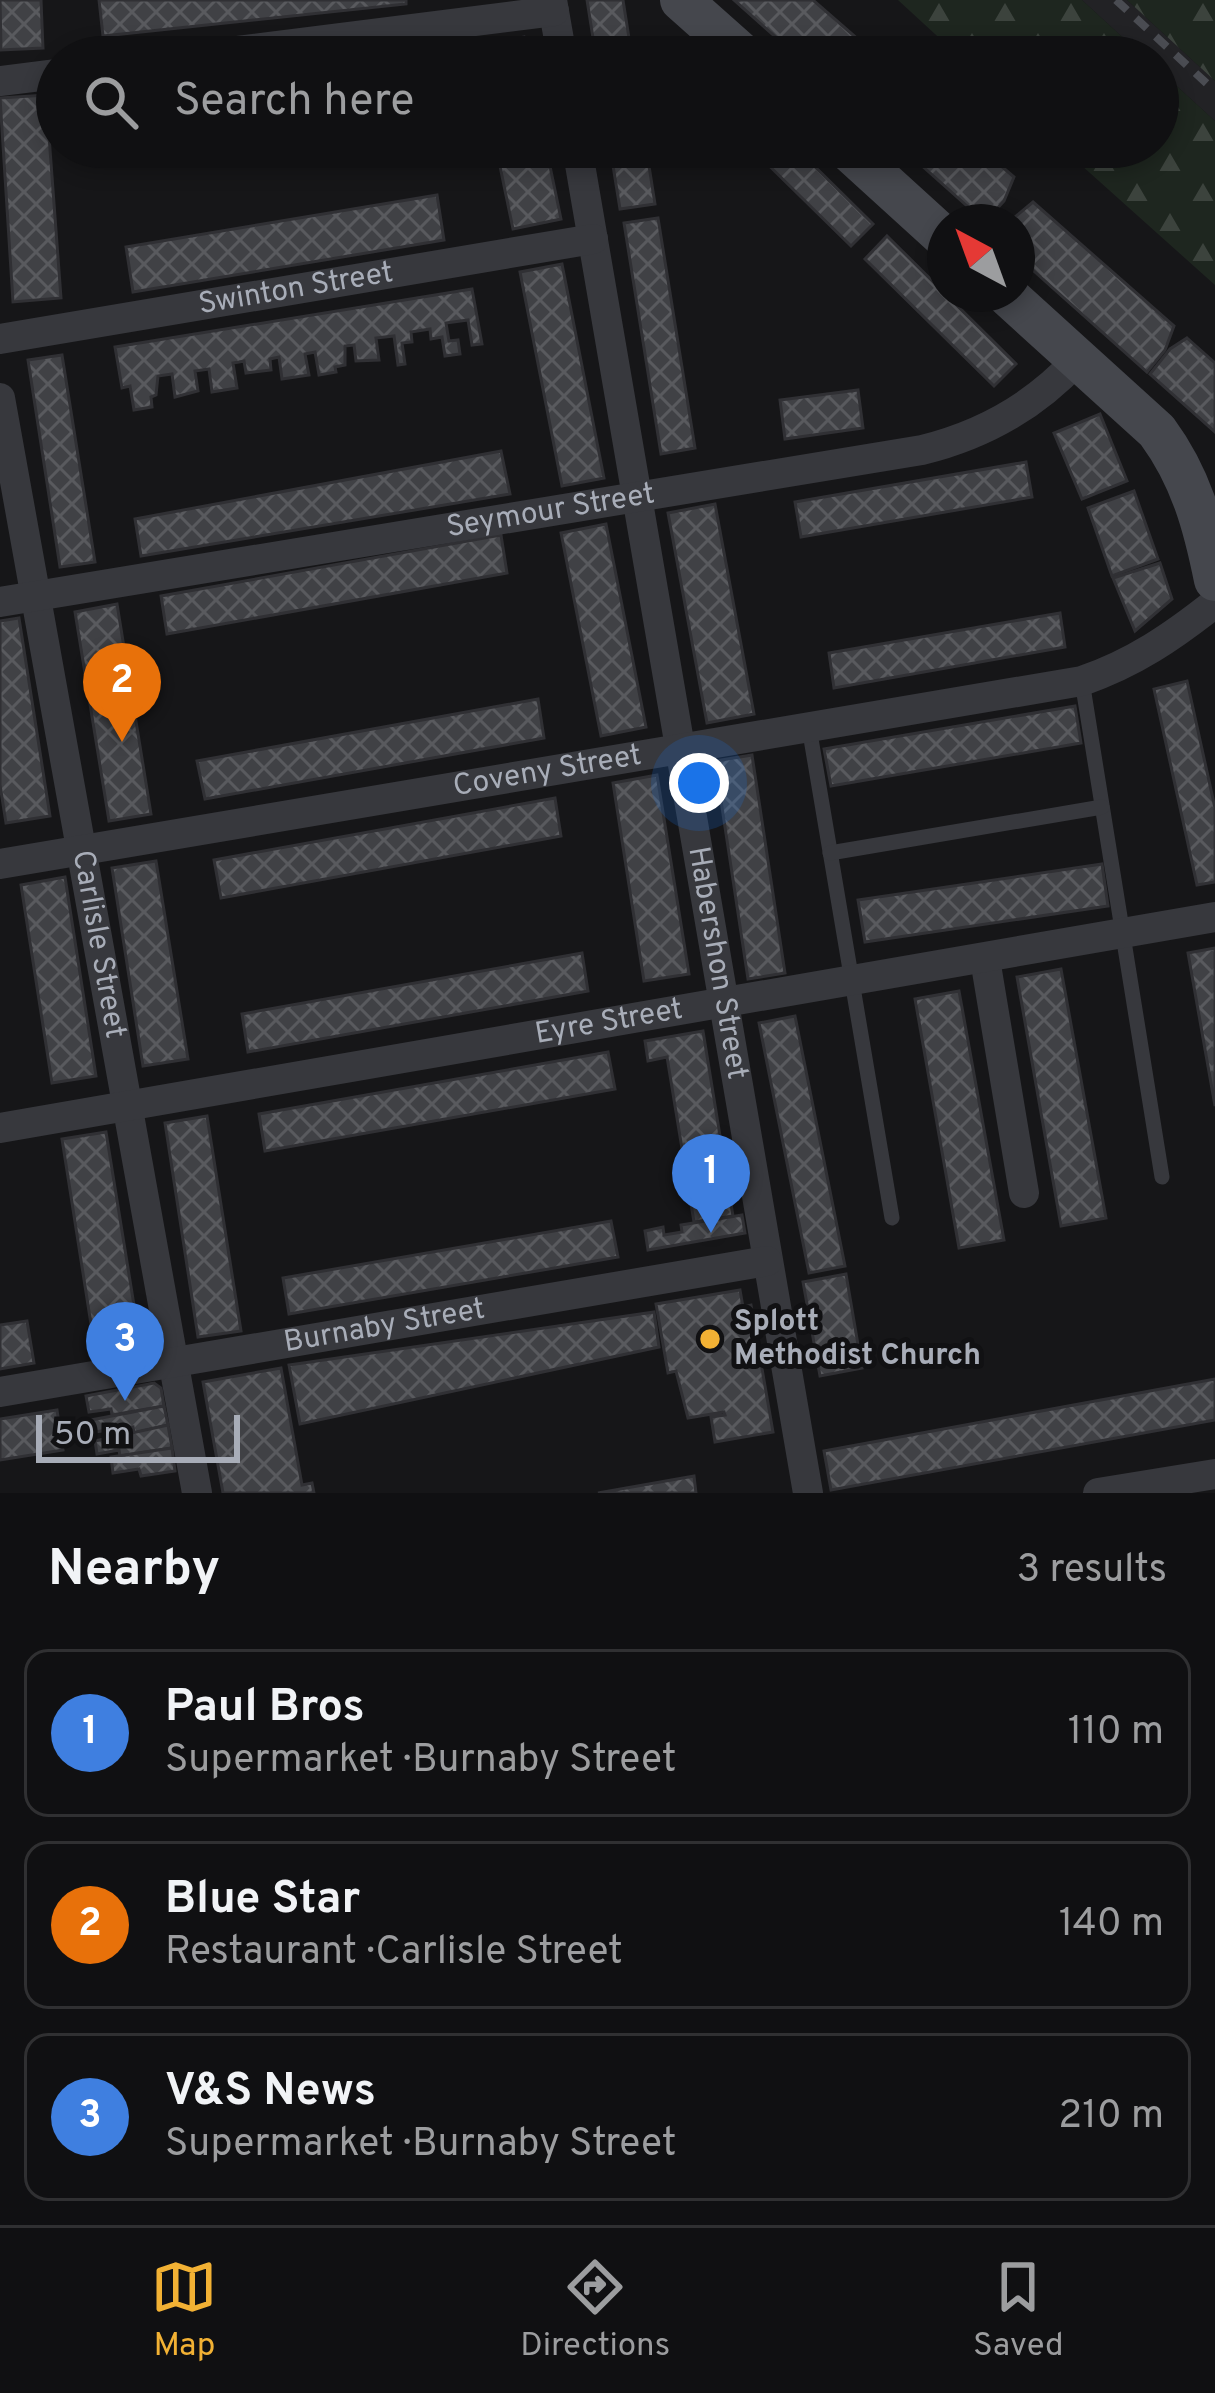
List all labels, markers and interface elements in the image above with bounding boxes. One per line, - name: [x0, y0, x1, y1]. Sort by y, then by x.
- search box: [36, 36, 1179, 168]
- icon: search: [78, 69, 144, 135]
- text: Search here: [174, 74, 414, 131]
- north arrow: [927, 204, 1035, 312]
- street label: Swinton Street: [196, 255, 396, 324]
- street label: Seymour Street: [444, 476, 657, 547]
- pin: 2: [83, 643, 161, 742]
- street label: Coveny Street: [450, 737, 644, 806]
- your location: [669, 753, 729, 813]
- street label: Habershon Street: [679, 844, 755, 1082]
- street label: Carlisle Street: [63, 847, 133, 1041]
- street label: Eyre Street: [532, 991, 686, 1053]
- pin: 1: [672, 1134, 750, 1233]
- street label: Burnaby Street: [281, 1291, 488, 1362]
- pin: 3: [86, 1302, 164, 1401]
- place label: Splott Methodist Church: [734, 1304, 981, 1375]
- marker: Splott Methodist Church: [697, 1326, 723, 1352]
- scale bar: [36, 1409, 240, 1462]
- text: 50 m: [54, 1415, 131, 1457]
- text: Nearby: [48, 1539, 220, 1604]
- text: 3 results: [1017, 1547, 1167, 1596]
- text: Paul Bros: [165, 1680, 365, 1737]
- text: 1: [82, 1709, 98, 1758]
- text: 110 m: [1068, 1709, 1164, 1758]
- text: Supermarket · Burnaby Street: [165, 1737, 676, 1786]
- text: Blue Star: [165, 1872, 360, 1929]
- text: 2: [78, 1901, 102, 1950]
- text: 140 m: [1059, 1901, 1164, 1950]
- text: Restaurant · Carlisle Street: [165, 1929, 623, 1978]
- text: V&S News: [165, 2064, 376, 2121]
- text: 3: [78, 2093, 102, 2142]
- text: 210 m: [1058, 2093, 1164, 2142]
- text: Supermarket · Burnaby Street: [165, 2121, 676, 2170]
- tab: Map: [151, 2254, 217, 2368]
- tab: Directions: [520, 2254, 670, 2368]
- tab: Saved: [973, 2254, 1064, 2368]

